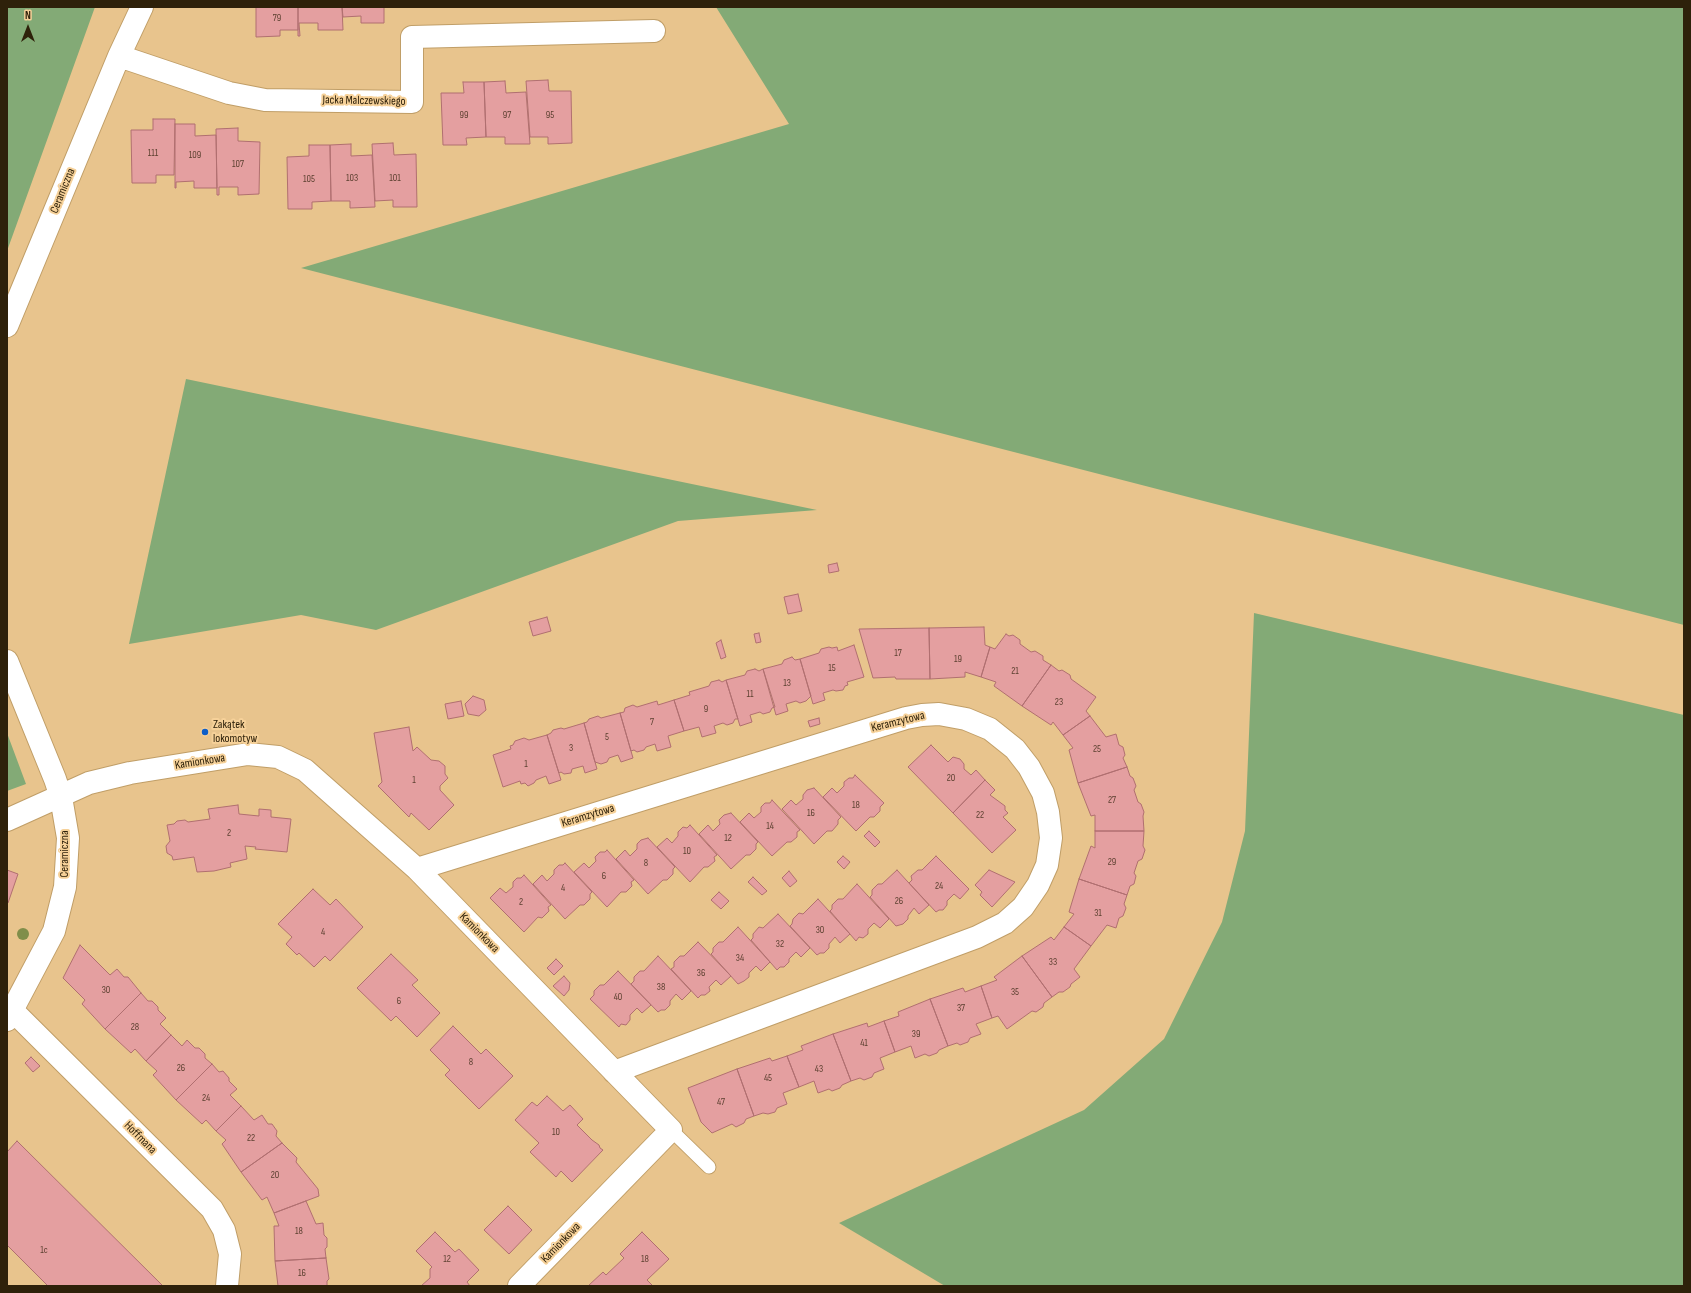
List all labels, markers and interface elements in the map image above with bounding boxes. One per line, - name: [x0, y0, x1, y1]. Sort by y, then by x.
- north arrow: [8, 8, 48, 48]
- text: N: [25, 9, 31, 22]
- house number: 79: [273, 12, 281, 24]
- street label: Jacka Malczewskiego: [322, 93, 406, 109]
- house number: 99: [460, 109, 468, 121]
- house number: 97: [503, 109, 511, 121]
- house number: 95: [546, 109, 554, 121]
- house number: 111: [148, 147, 158, 159]
- house number: 109: [189, 149, 201, 161]
- house number: 107: [232, 158, 244, 170]
- street label: Ceramiczna: [47, 166, 79, 216]
- house number: 103: [346, 172, 358, 184]
- house number: 101: [389, 172, 401, 184]
- house number: 105: [303, 173, 315, 185]
- house number: 17: [894, 647, 902, 659]
- house number: 19: [954, 653, 962, 665]
- house number: 15: [828, 662, 836, 674]
- house number: 21: [1011, 665, 1019, 677]
- house number: 13: [783, 677, 791, 689]
- house number: 11: [747, 688, 753, 700]
- house number: 23: [1055, 696, 1063, 708]
- house number: 9: [704, 703, 708, 715]
- street label: Keramzytowa: [870, 708, 926, 736]
- house number: 7: [650, 716, 654, 728]
- place label: Zakątek lokomotyw: [213, 718, 257, 746]
- marker: Zakątek lokomotyw: [200, 727, 210, 737]
- house number: 5: [605, 731, 609, 743]
- house number: 3: [569, 742, 573, 754]
- house number: 25: [1093, 743, 1101, 755]
- street label: Kamionkowa: [174, 751, 226, 773]
- house number: 1: [524, 758, 528, 770]
- house number: 20: [947, 772, 955, 784]
- house number: 1: [412, 774, 416, 786]
- house number: 27: [1108, 794, 1116, 806]
- house number: 18: [852, 799, 860, 811]
- street label: Keramzytowa: [560, 801, 616, 831]
- house number: 16: [807, 807, 815, 819]
- house number: 22: [976, 809, 984, 821]
- house number: 14: [766, 820, 774, 832]
- house number: 2: [227, 827, 231, 839]
- street label: Ceramiczna: [58, 830, 72, 878]
- house number: 12: [724, 832, 732, 844]
- house number: 10: [683, 845, 691, 857]
- house number: 29: [1108, 856, 1116, 868]
- house number: 8: [644, 857, 648, 869]
- house number: 6: [602, 870, 606, 882]
- house number: 24: [935, 880, 943, 892]
- house number: 4: [561, 882, 565, 894]
- house number: 26: [895, 895, 903, 907]
- house number: 2: [519, 896, 523, 908]
- house number: 31: [1094, 907, 1102, 919]
- street label: Kamionkowa: [456, 910, 502, 956]
- house number: 30: [816, 924, 824, 936]
- house number: 4: [321, 926, 325, 938]
- house number: 32: [776, 938, 784, 950]
- house number: 34: [736, 952, 744, 964]
- house number: 33: [1049, 956, 1057, 968]
- house number: 36: [697, 967, 705, 979]
- house number: 38: [657, 981, 665, 993]
- house number: 30: [102, 984, 110, 996]
- house number: 35: [1011, 986, 1019, 998]
- house number: 40: [614, 991, 622, 1003]
- house number: 6: [397, 995, 401, 1007]
- house number: 37: [957, 1002, 965, 1014]
- house number: 28: [131, 1021, 139, 1033]
- house number: 39: [912, 1028, 920, 1040]
- house number: 41: [860, 1037, 868, 1049]
- house number: 8: [469, 1056, 473, 1068]
- house number: 26: [177, 1062, 185, 1074]
- house number: 43: [815, 1063, 823, 1075]
- house number: 45: [764, 1072, 772, 1084]
- house number: 24: [202, 1092, 210, 1104]
- house number: 47: [717, 1096, 725, 1108]
- street label: Hoffmana: [121, 1119, 159, 1157]
- house number: 10: [552, 1126, 560, 1138]
- house number: 22: [247, 1132, 255, 1144]
- house number: 20: [271, 1169, 279, 1181]
- street label: Kamionkowa: [538, 1220, 584, 1266]
- house number: 18: [295, 1225, 303, 1237]
- house number: 1c: [40, 1244, 48, 1256]
- house number: 12: [443, 1253, 451, 1265]
- house number: 18: [641, 1253, 649, 1265]
- house number: 16: [298, 1267, 306, 1279]

